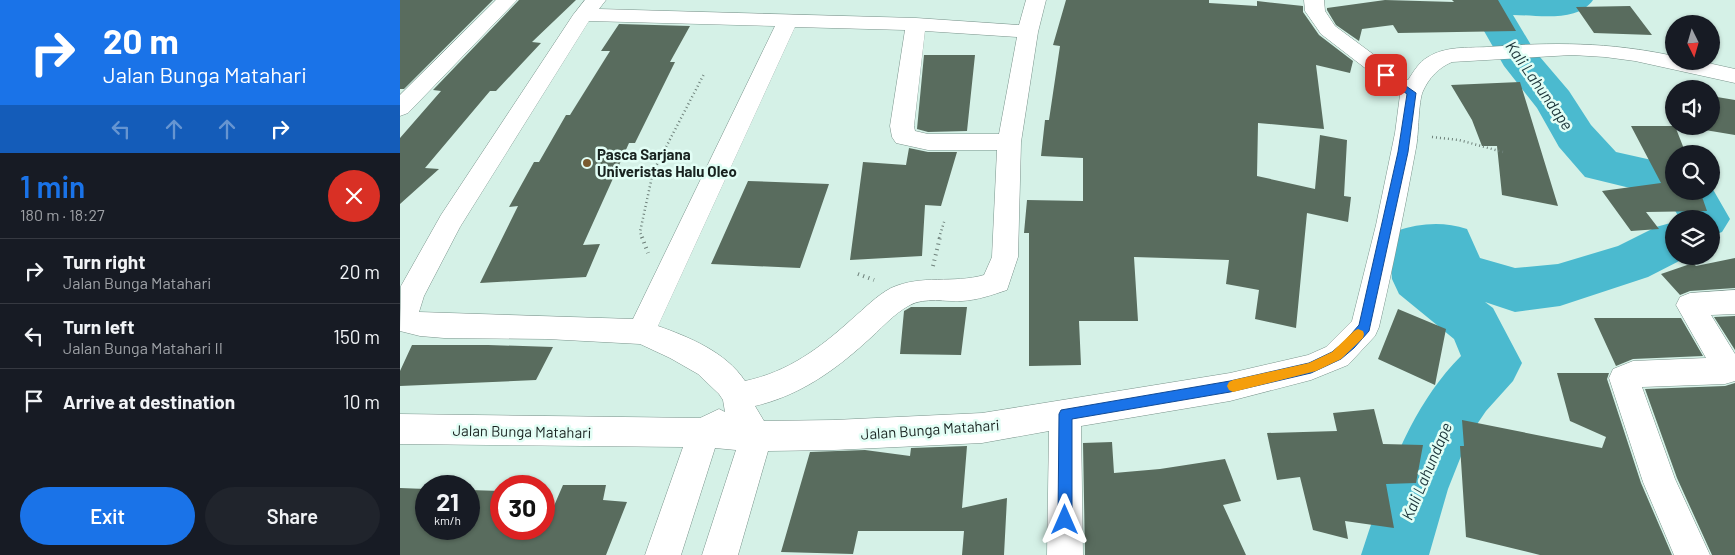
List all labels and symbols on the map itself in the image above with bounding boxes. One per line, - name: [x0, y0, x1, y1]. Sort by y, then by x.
- north arrow: [1665, 15, 1720, 70]
- water label: Kali Lahundape: [1502, 37, 1578, 133]
- pin: [1365, 54, 1407, 96]
- place label: Pasca Sarjana Univeristas Halu Oleo: [597, 145, 737, 180]
- marker: Pasca Sarjana Univeristas Halu Oleo: [581, 157, 593, 169]
- street label: Jalan Bunga Matahari: [860, 415, 1000, 443]
- water label: Kali Lahundape: [1397, 419, 1455, 523]
- street label: Jalan Bunga Matahari: [452, 421, 592, 441]
- speed limit sign: 30: [490, 475, 555, 540]
- position arrow: [1038, 493, 1090, 545]

